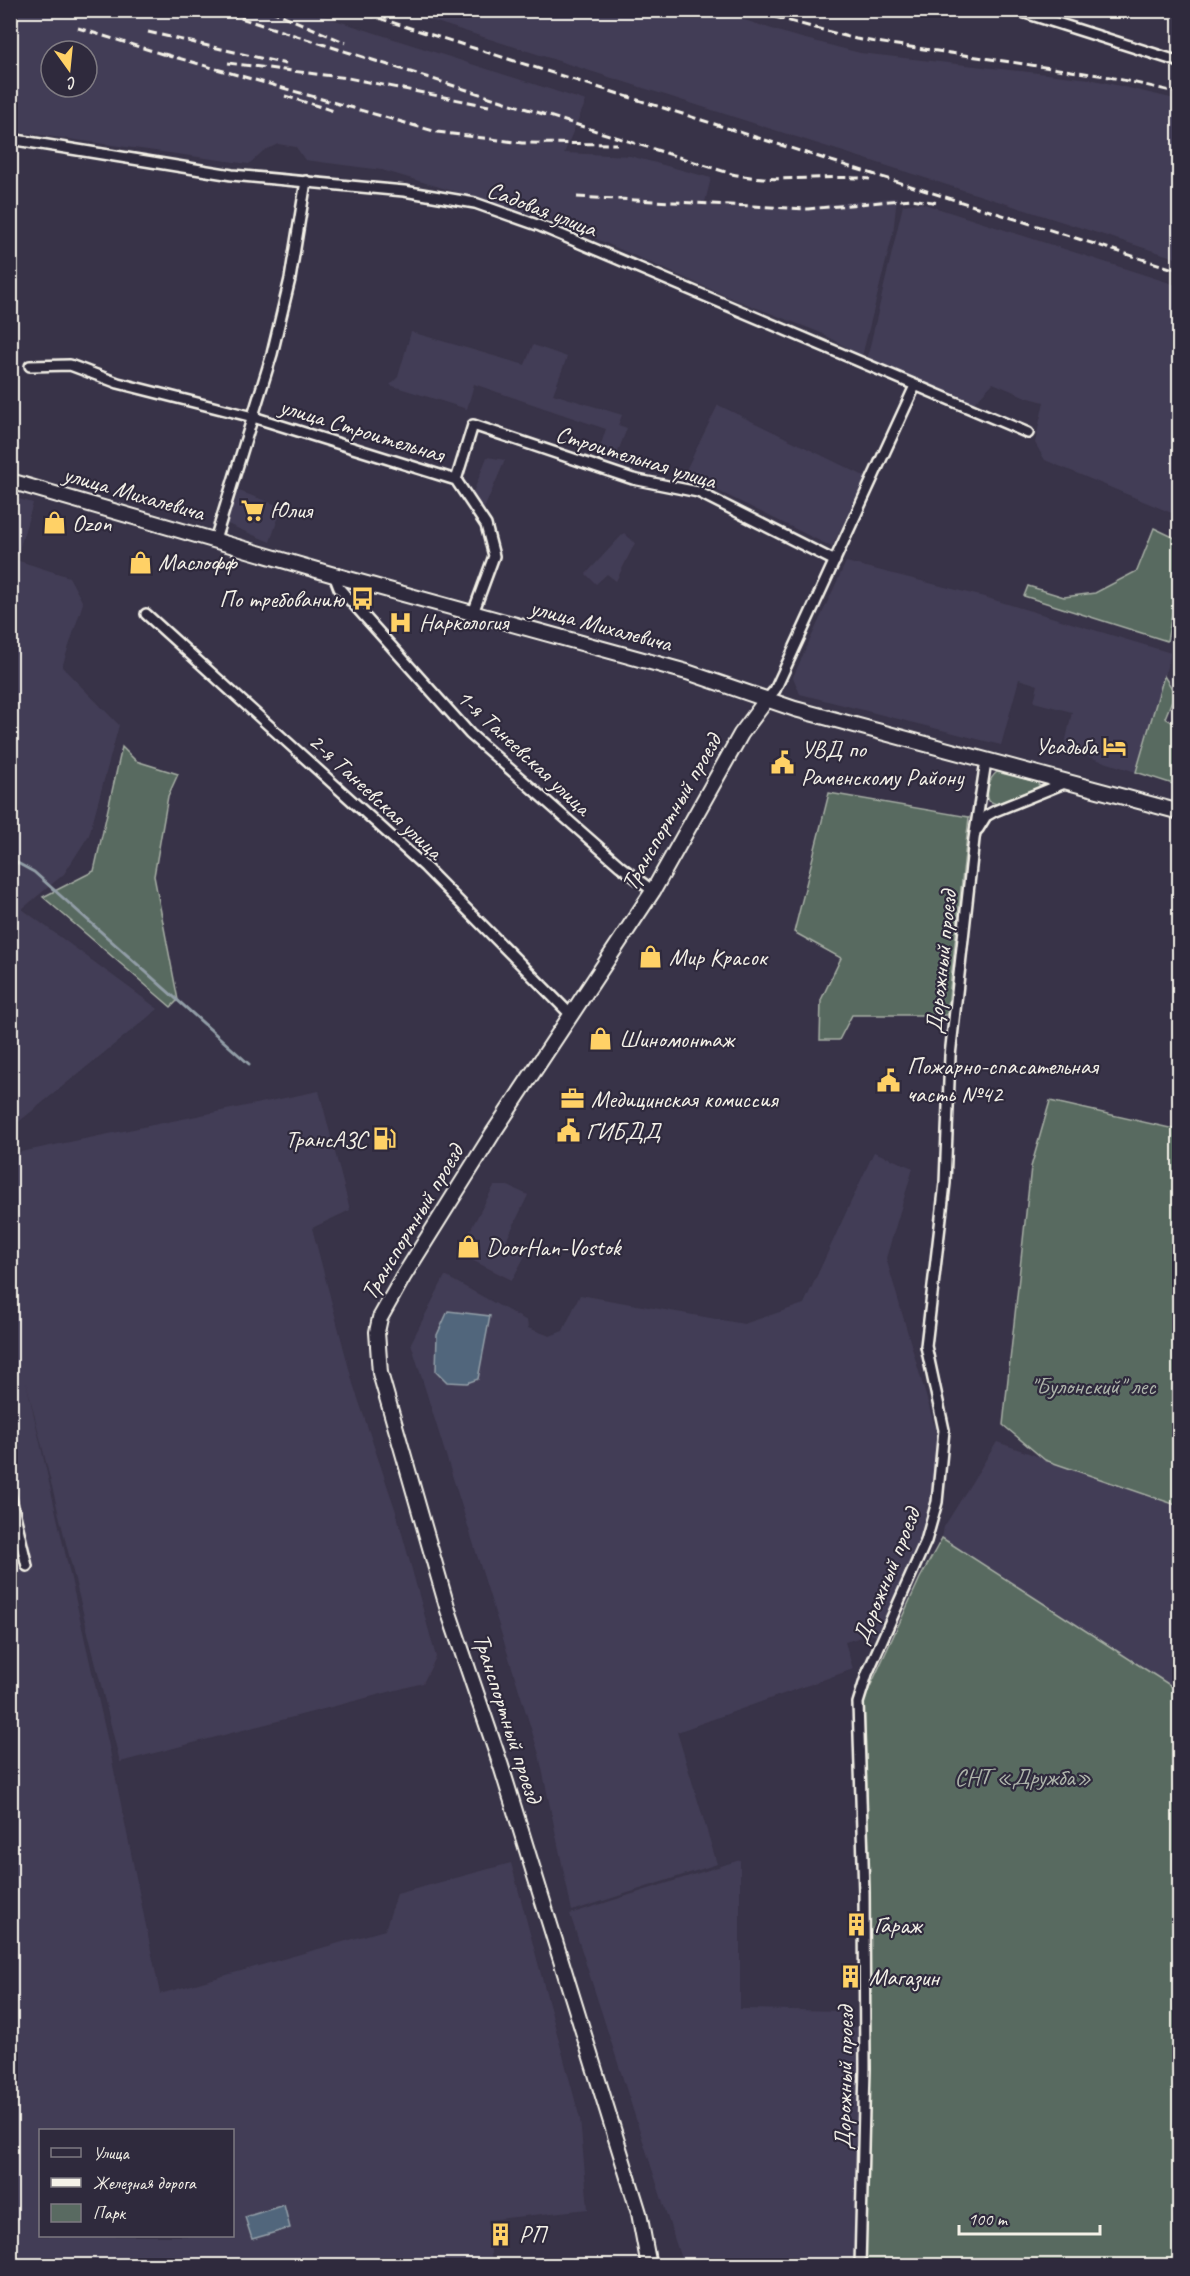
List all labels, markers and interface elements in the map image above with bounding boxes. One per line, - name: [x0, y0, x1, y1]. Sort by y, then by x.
- north arrow: [39, 39, 99, 99]
- text: С: [64, 72, 79, 94]
- street label: Садовая улица: [483, 174, 603, 244]
- street label: улица Строительная: [274, 390, 449, 470]
- street label: Строительная улица: [552, 418, 721, 496]
- street label: улица Михалевича: [58, 458, 209, 528]
- place label: Юлия: [270, 495, 314, 525]
- supermarket icon: Юлия: [239, 497, 265, 523]
- place label: Ozon: [72, 508, 112, 538]
- shop icon: Ozon: [41, 510, 67, 536]
- place label: Маслофф: [158, 547, 239, 577]
- shop icon: Маслофф: [127, 549, 153, 575]
- place label: По требованию: [219, 584, 346, 614]
- bus stop icon: По требованию: [349, 586, 375, 612]
- street label: улица Михалевича: [525, 591, 676, 659]
- place label: Наркология: [419, 607, 510, 637]
- hospital icon: Наркология: [388, 609, 414, 635]
- street label: 1-я Танеевская улица: [451, 682, 599, 823]
- street label: 2-я Танеевская улица: [303, 726, 451, 867]
- street label: Транспортный проезд: [614, 726, 729, 896]
- place label: Усадьба: [1035, 731, 1098, 761]
- hotel icon: Усадьба: [1102, 733, 1128, 759]
- place label: УВД по Раменскому Району: [801, 734, 965, 792]
- public building icon: УВД по Раменскому Району: [770, 750, 796, 776]
- street label: Дорожный проезд: [919, 886, 964, 1035]
- place label: Мир Красок: [669, 942, 769, 972]
- shop icon: Мир Красок: [638, 944, 664, 970]
- place label: Шиномонтаж: [619, 1024, 736, 1054]
- shop icon: Шиномонтаж: [588, 1026, 614, 1052]
- place label: Пожарно-спасательная часть №42: [907, 1051, 1099, 1109]
- public building icon: Пожарно-спасательная часть №42: [876, 1067, 902, 1093]
- place label: Медицинская комиссия: [591, 1084, 779, 1114]
- office icon: Медицинская комиссия: [560, 1086, 586, 1112]
- place label: ГИБДД: [586, 1116, 663, 1146]
- public building icon: ГИБДД: [555, 1118, 581, 1144]
- place label: ТрансАЗС: [285, 1124, 369, 1154]
- fuel station icon: ТрансАЗС: [372, 1126, 398, 1152]
- street label: Транспортный проезд: [354, 1137, 471, 1305]
- place label: DoorHan-Vostok: [486, 1232, 623, 1262]
- shop icon: DoorHan-Vostok: [455, 1234, 481, 1260]
- park label: "Булонский" лес: [1031, 1371, 1157, 1401]
- street label: Дорожный проезд: [845, 1501, 928, 1648]
- street label: Транспортный проезд: [467, 1630, 550, 1809]
- park label: СНТ «Дружба»: [954, 1762, 1092, 1792]
- place label: Гараж: [874, 1910, 924, 1940]
- building icon: Гараж: [843, 1912, 869, 1938]
- place label: Магазин: [869, 1962, 941, 1992]
- building icon: Магазин: [838, 1964, 864, 1990]
- street label: Дорожный проезд: [828, 2003, 860, 2150]
- legend: [39, 2129, 234, 2237]
- text: Улица: [93, 2142, 130, 2164]
- text: Железная дорога: [93, 2172, 197, 2195]
- scale bar: [959, 2198, 1100, 2236]
- text: Парк: [93, 2202, 127, 2224]
- text: 100 m: [968, 2208, 1009, 2230]
- place label: РП: [519, 2219, 548, 2249]
- building icon: РП: [488, 2221, 514, 2247]

